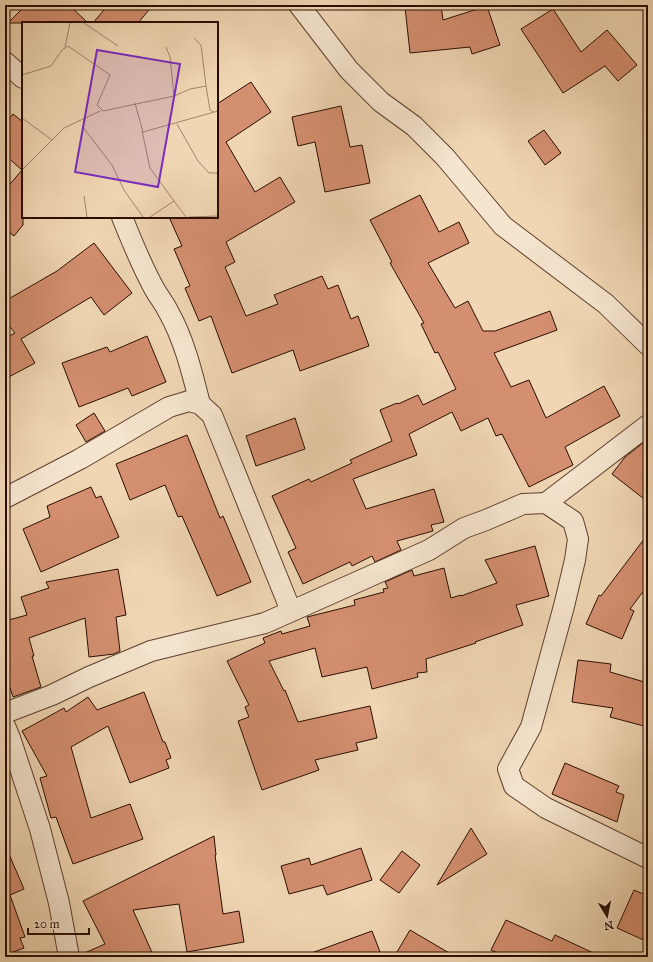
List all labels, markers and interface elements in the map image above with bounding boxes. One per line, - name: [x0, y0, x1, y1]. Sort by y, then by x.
- inset map: [22, 22, 218, 218]
- north arrow: [587, 896, 627, 936]
- scale bar: [28, 910, 89, 936]
- text: 20 m: [34, 917, 60, 931]
- text: N: [602, 918, 614, 933]

